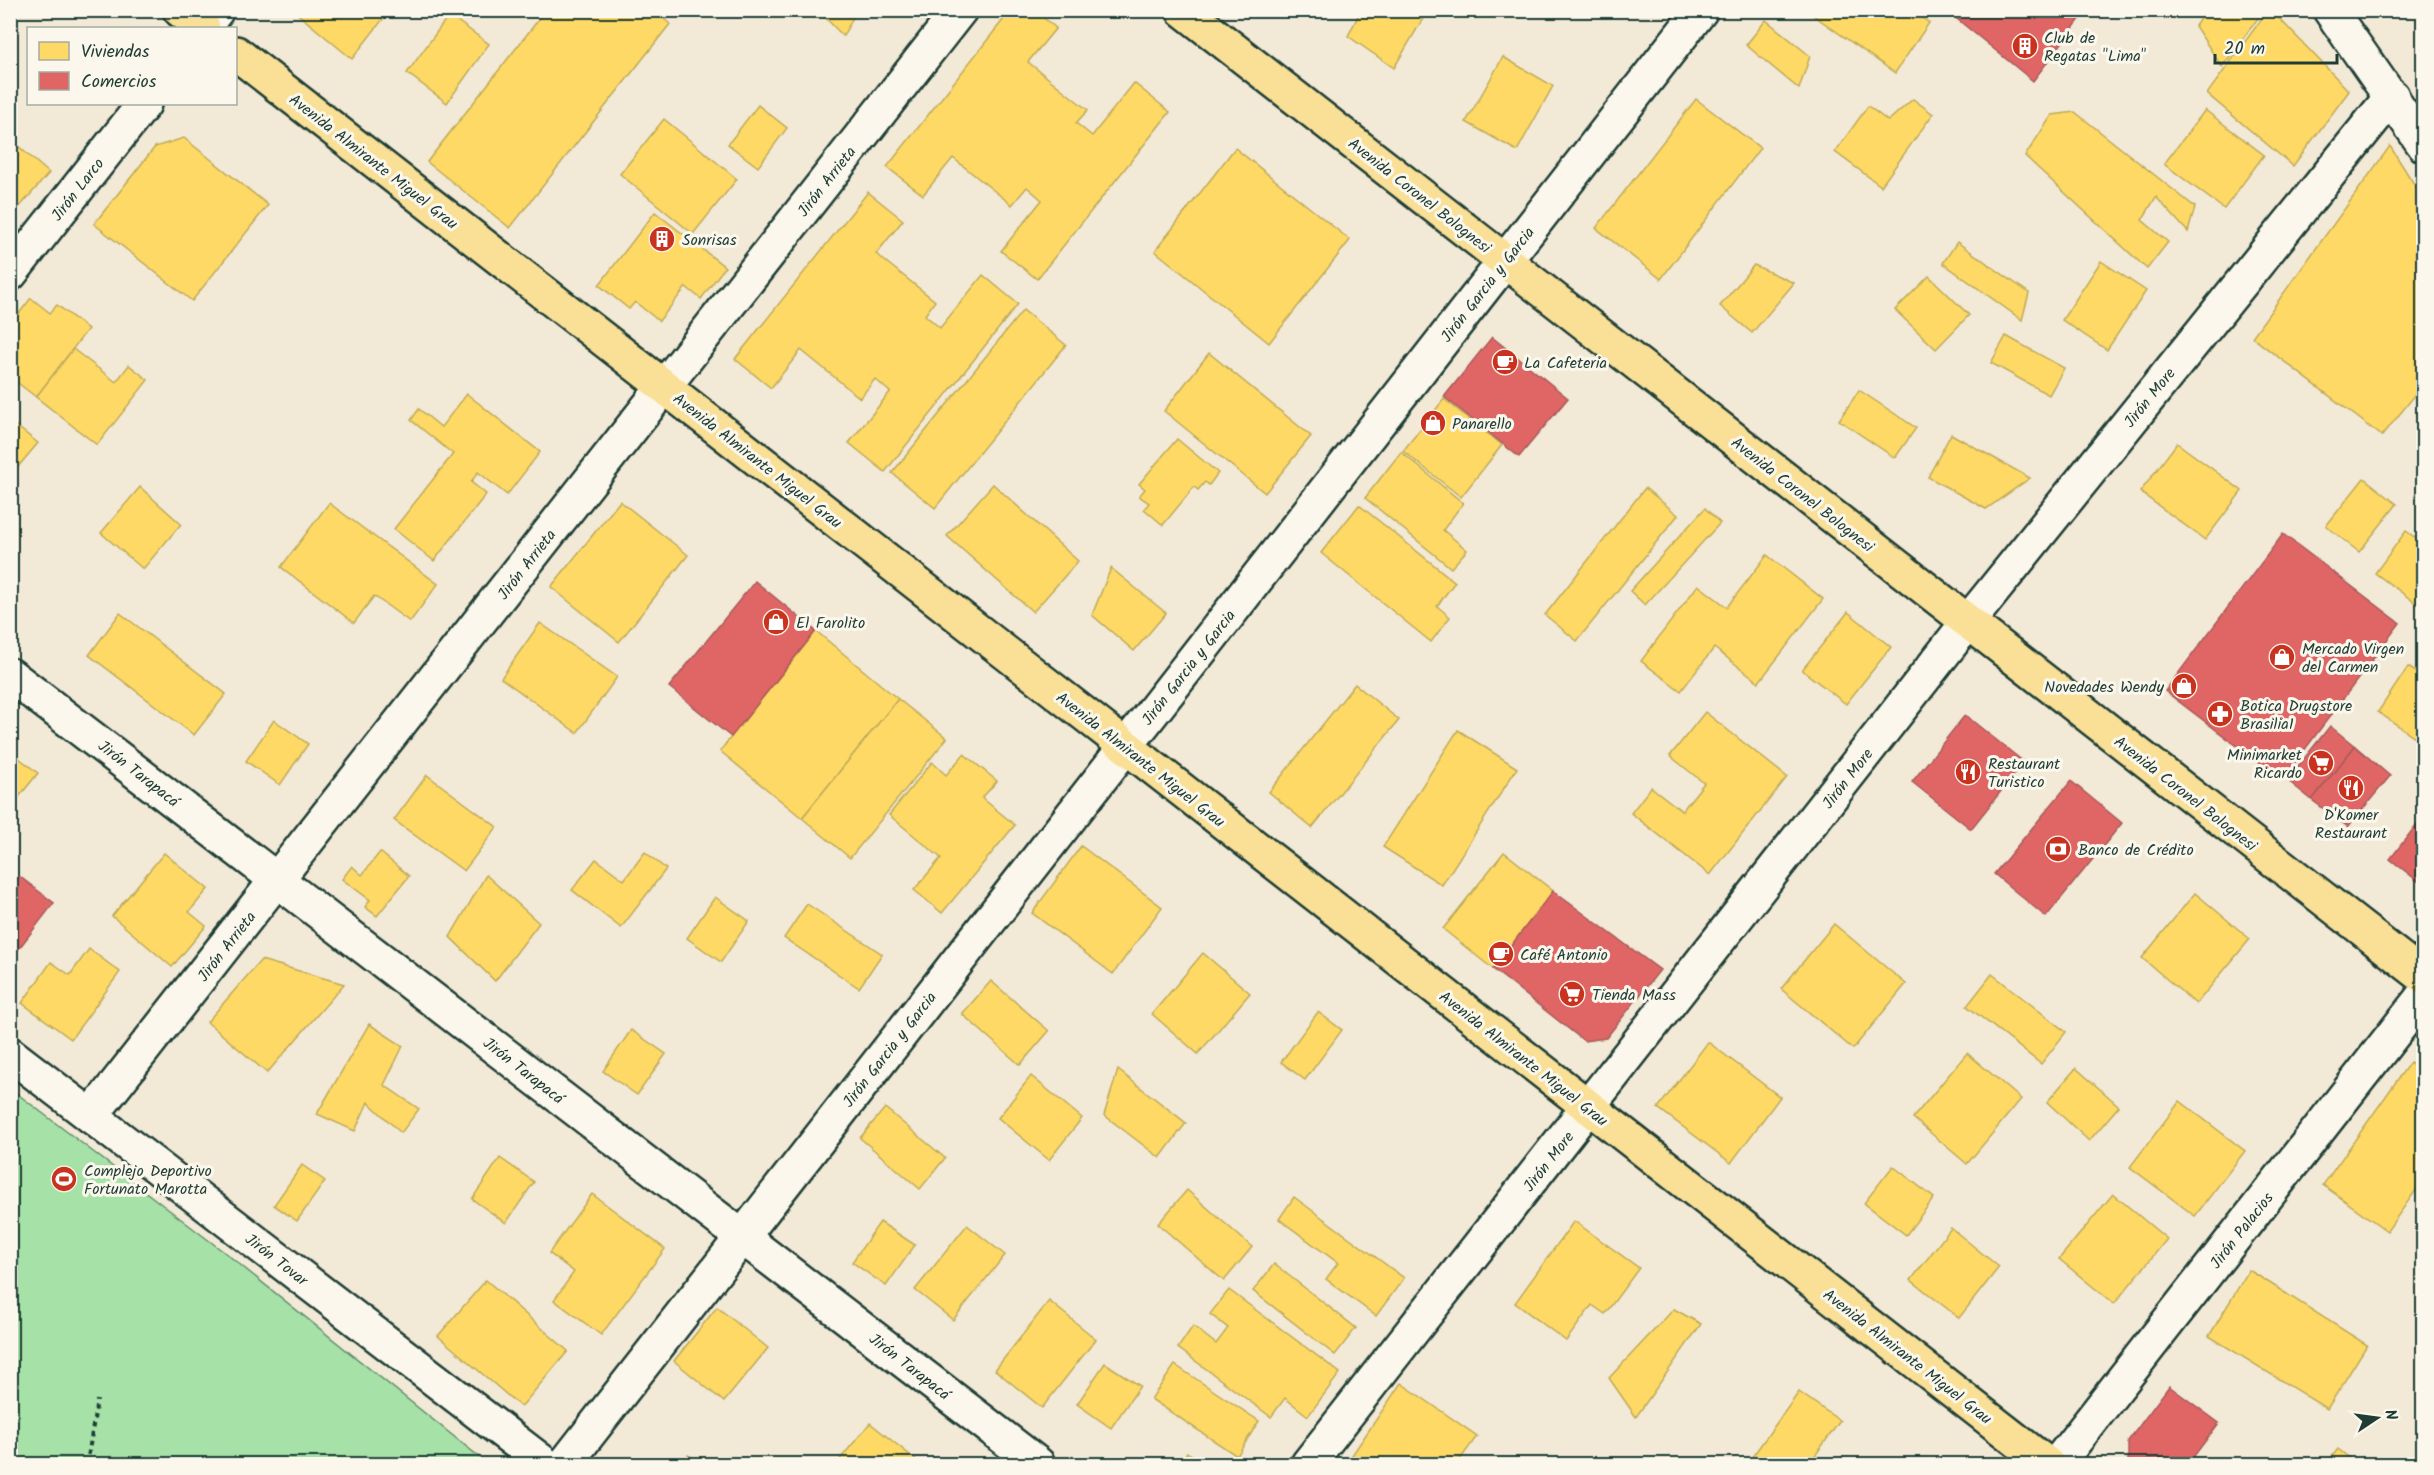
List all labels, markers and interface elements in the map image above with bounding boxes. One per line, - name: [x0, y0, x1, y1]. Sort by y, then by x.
- place label: Club de Regatas "Lima": [2044, 26, 2147, 69]
- legend: [27, 27, 237, 105]
- scale bar: [2215, 27, 2336, 65]
- building icon: Club de Regatas "Lima": [2010, 31, 2040, 61]
- text: 20 m: [2224, 35, 2265, 64]
- text: Viviendas: [81, 38, 150, 67]
- text: Comercios: [81, 68, 157, 97]
- street label: Avenida Almirante Miguel Grau: [283, 88, 463, 236]
- street label: Avenida Coronel Bolognesi: [1342, 132, 1497, 261]
- street label: Jirón Arrieta: [792, 141, 863, 223]
- street label: Jirón Larco: [45, 153, 111, 227]
- street label: Jirón Garcia y Garcia: [1435, 222, 1541, 348]
- building icon: Sonrisas: [647, 224, 677, 254]
- place label: Sonrisas: [682, 228, 737, 253]
- cafe icon: La Cafeteria: [1490, 347, 1520, 377]
- place label: La Cafeteria: [1524, 351, 1607, 376]
- street label: Jirón More: [2118, 362, 2182, 433]
- street label: Avenida Almirante Miguel Grau: [667, 387, 847, 535]
- shop icon: Panarello: [1418, 408, 1448, 438]
- place label: Panarello: [1452, 412, 1512, 437]
- street label: Avenida Coronel Bolognesi: [1725, 431, 1880, 560]
- street label: Jirón Arrieta: [492, 524, 563, 606]
- street label: Jirón Garcia y Garcia: [1136, 605, 1242, 731]
- shop icon: El Farolito: [761, 607, 791, 637]
- place label: El Farolito: [796, 611, 865, 636]
- place label: Mercado Virgen del Carmen: [2302, 637, 2404, 680]
- shop icon: Mercado Virgen del Carmen: [2267, 642, 2297, 672]
- shop icon: Novedades Wendy: [2169, 671, 2199, 701]
- place label: Novedades Wendy: [2044, 675, 2164, 700]
- street label: Avenida Almirante Miguel Grau: [1050, 686, 1230, 834]
- place label: Botica Drugstore Brasilia1: [2240, 694, 2352, 737]
- pharmacy icon: Botica Drugstore Brasilia1: [2205, 699, 2235, 729]
- street label: Avenida Coronel Bolognesi: [2108, 730, 2263, 859]
- street label: Jirón Tarapacá: [92, 734, 185, 815]
- street label: Jirón More: [1816, 743, 1880, 815]
- place label: Minimarket Ricardo: [2227, 743, 2303, 786]
- supermarket icon: Minimarket Ricardo: [2306, 748, 2336, 778]
- place label: Restaurant Turistico: [1988, 752, 2061, 795]
- restaurant icon: Restaurant Turistico: [1953, 757, 1983, 787]
- restaurant icon: D'Komer Restaurant: [2336, 773, 2366, 803]
- place label: D'Komer Restaurant: [2315, 803, 2388, 846]
- bank icon: Banco de Crédito: [2043, 834, 2073, 864]
- place label: Banco de Crédito: [2078, 838, 2194, 863]
- street label: Jirón Arrieta: [192, 906, 263, 988]
- cafe icon: Café Antonio: [1486, 939, 1516, 969]
- place label: Café Antonio: [1520, 943, 1608, 968]
- supermarket icon: Tienda Mass: [1557, 979, 1587, 1009]
- place label: Tienda Mass: [1592, 983, 1676, 1008]
- street label: Avenida Almirante Miguel Grau: [1433, 985, 1613, 1133]
- street label: Jirón Garcia y Garcia: [837, 987, 943, 1113]
- street label: Jirón Tarapacá: [477, 1031, 570, 1112]
- street label: Jirón More: [1517, 1126, 1581, 1198]
- place label: Complejo Deportivo Fortunato Marotta: [84, 1159, 212, 1202]
- sports icon: Complejo Deportivo Fortunato Marotta: [49, 1164, 79, 1194]
- street label: Jirón Palacios: [2204, 1187, 2280, 1275]
- street label: Jirón Tovar: [239, 1228, 314, 1294]
- street label: Avenida Almirante Miguel Grau: [1817, 1283, 1997, 1431]
- street label: Jirón Tarapacá: [863, 1327, 956, 1408]
- north arrow: [2347, 1388, 2407, 1448]
- text: N: [2377, 1407, 2403, 1423]

